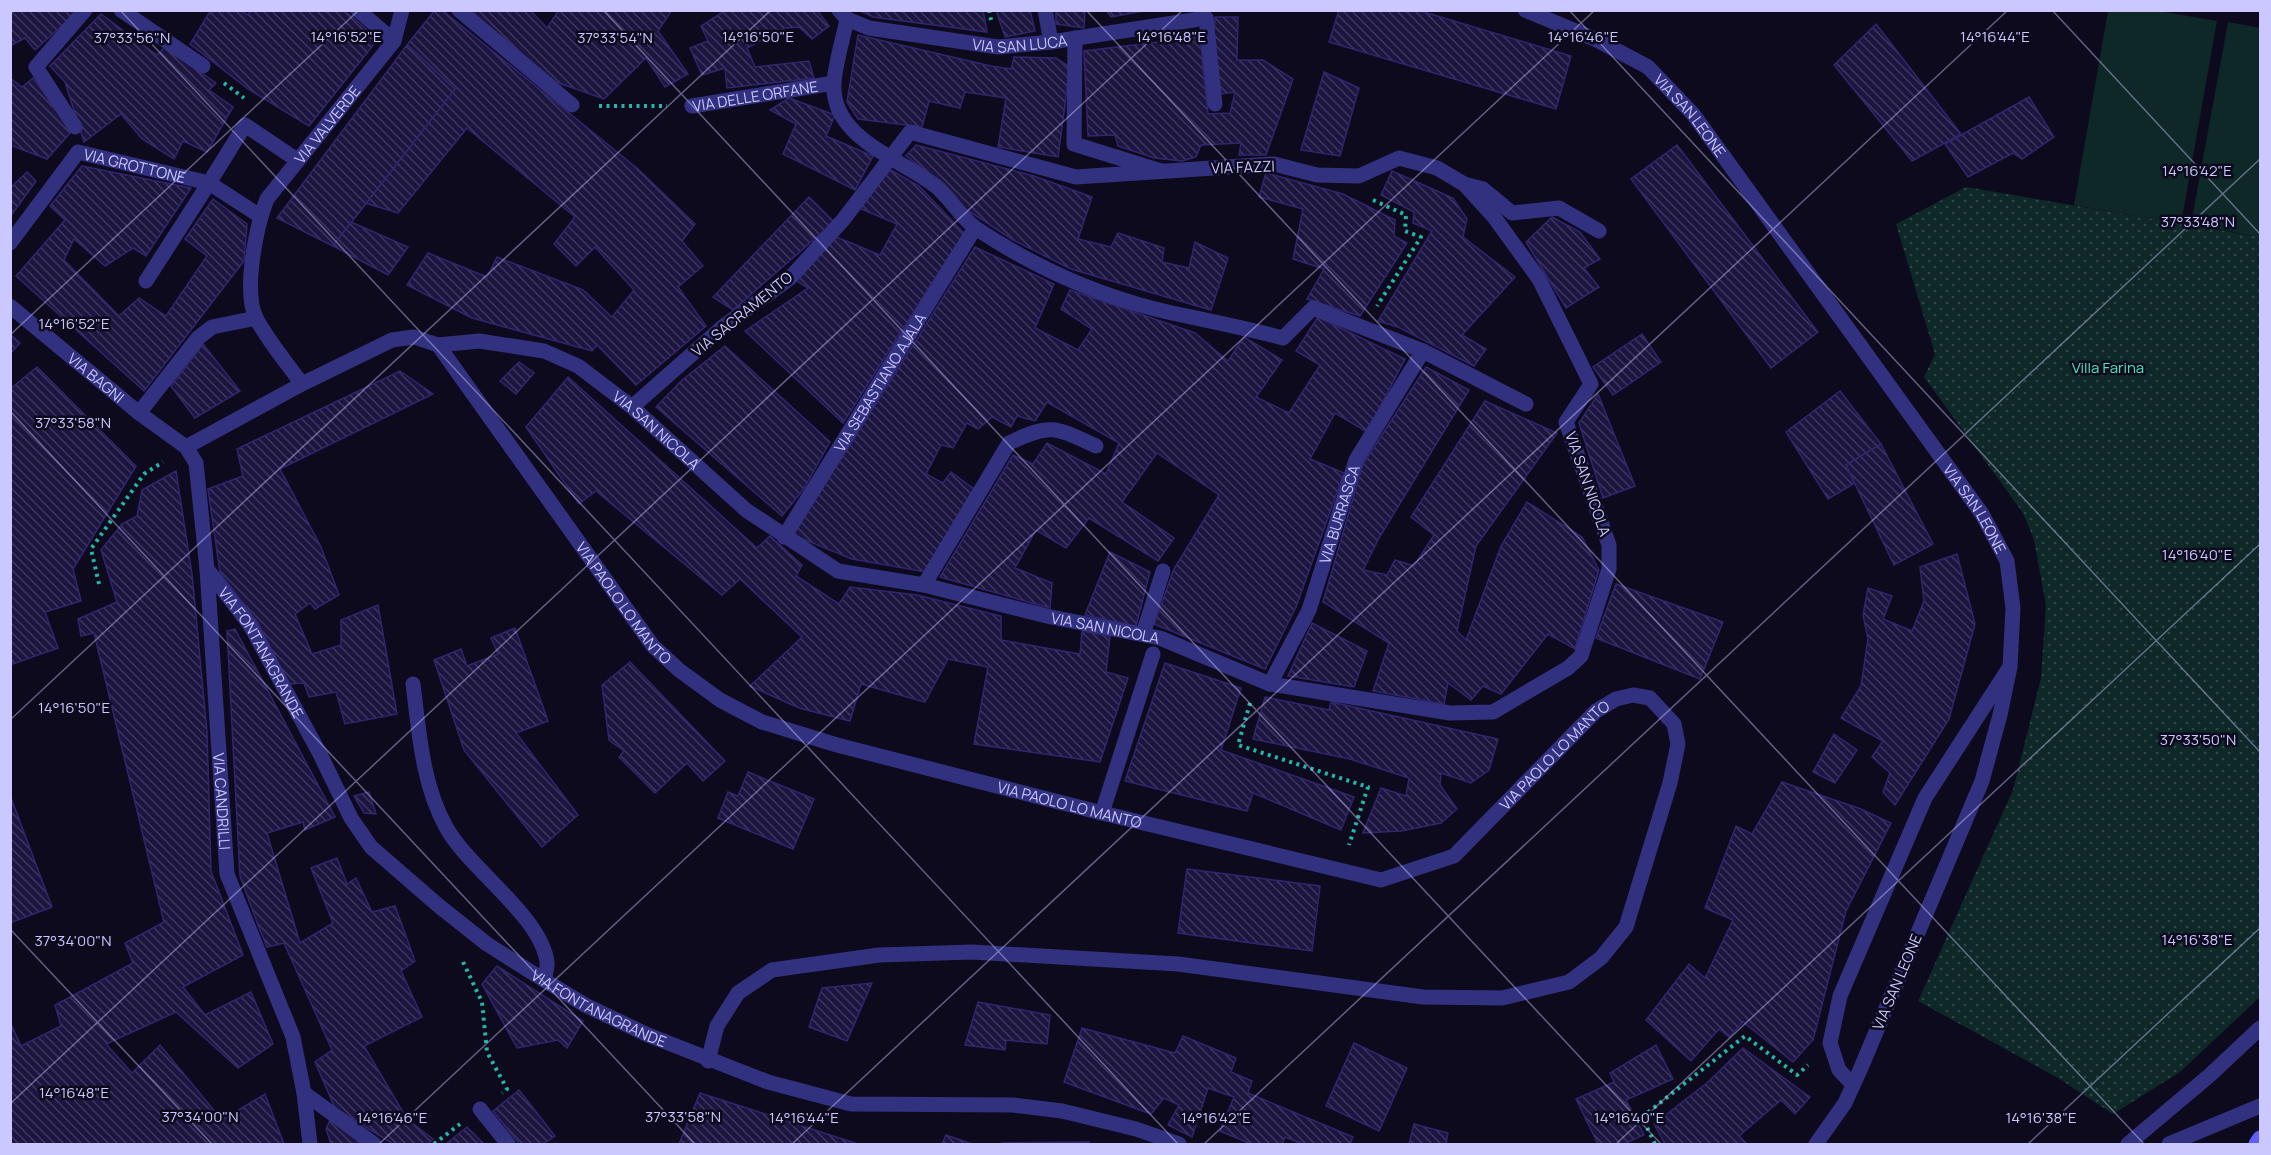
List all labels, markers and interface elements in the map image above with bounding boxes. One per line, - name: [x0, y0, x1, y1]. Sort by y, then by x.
- text: 14°16'52"E: [310, 26, 382, 47]
- text: 14°16'50"E: [722, 26, 794, 47]
- text: 14°16'48"E: [1136, 26, 1206, 47]
- text: 14°16'46"E: [1548, 26, 1618, 47]
- text: 14°16'44"E: [1960, 26, 2030, 47]
- text: 37°33'56"N: [94, 27, 170, 48]
- text: 37°33'54"N: [577, 27, 653, 48]
- street label: VIA SAN LUCA: [971, 29, 1069, 58]
- street label: VIA SAN LEONE: [1649, 69, 1731, 161]
- street label: VIA DELLE ORFANE: [691, 75, 819, 116]
- street label: VIA VALVERDE: [289, 81, 365, 168]
- street label: VIA GROTTONE: [82, 143, 188, 188]
- street label: VIA FAZZI: [1211, 155, 1275, 179]
- text: 14°16'42"E: [2162, 160, 2232, 181]
- text: 37°33'48"N: [2161, 211, 2235, 232]
- street label: VIA SACRAMENTO: [687, 267, 797, 361]
- street label: VIA SEBASTIANO AJALA: [829, 308, 931, 456]
- text: 14°16'52"E: [38, 313, 110, 334]
- street label: VIA BAGNI: [63, 348, 129, 407]
- park label: Villa Farina: [2072, 357, 2144, 378]
- street label: VIA SAN NICOLA: [609, 386, 705, 474]
- text: 37°33'58"N: [35, 412, 111, 433]
- street label: VIA SAN NICOLA: [1560, 429, 1616, 540]
- street label: VIA SAN LEONE: [1939, 460, 2011, 557]
- street label: VIA BURRASCA: [1314, 462, 1364, 566]
- street label: VIA PAOLO LO MANTO: [571, 537, 677, 669]
- text: 14°16'40"E: [2162, 544, 2232, 565]
- street label: VIA FONTANAGRANDE: [214, 582, 309, 722]
- street label: VIA SAN NICOLA: [1049, 607, 1162, 648]
- street label: VIA PAOLO LO MANTO: [1495, 695, 1613, 814]
- text: 14°16'50"E: [38, 697, 110, 718]
- text: 37°33'50"N: [2160, 729, 2236, 750]
- street label: VIA CANDRILLI: [209, 752, 236, 851]
- street label: VIA PAOLO LO MANTO: [995, 776, 1144, 833]
- text: 14°16'38"E: [2161, 929, 2233, 950]
- text: 37°34'00"N: [35, 930, 111, 951]
- street label: VIA SAN LEONE: [1867, 931, 1927, 1033]
- street label: VIA FONTANAGRANDE: [527, 964, 670, 1052]
- text: 14°16'48"E: [39, 1082, 109, 1103]
- text: 37°34'00"N: [162, 1106, 238, 1127]
- text: 37°33'58"N: [645, 1106, 721, 1127]
- text: 14°16'46"E: [357, 1107, 427, 1128]
- text: 14°16'44"E: [769, 1107, 839, 1128]
- text: 14°16'42"E: [1181, 1107, 1251, 1128]
- text: 14°16'40"E: [1594, 1107, 1664, 1128]
- text: 14°16'38"E: [2005, 1107, 2077, 1128]

